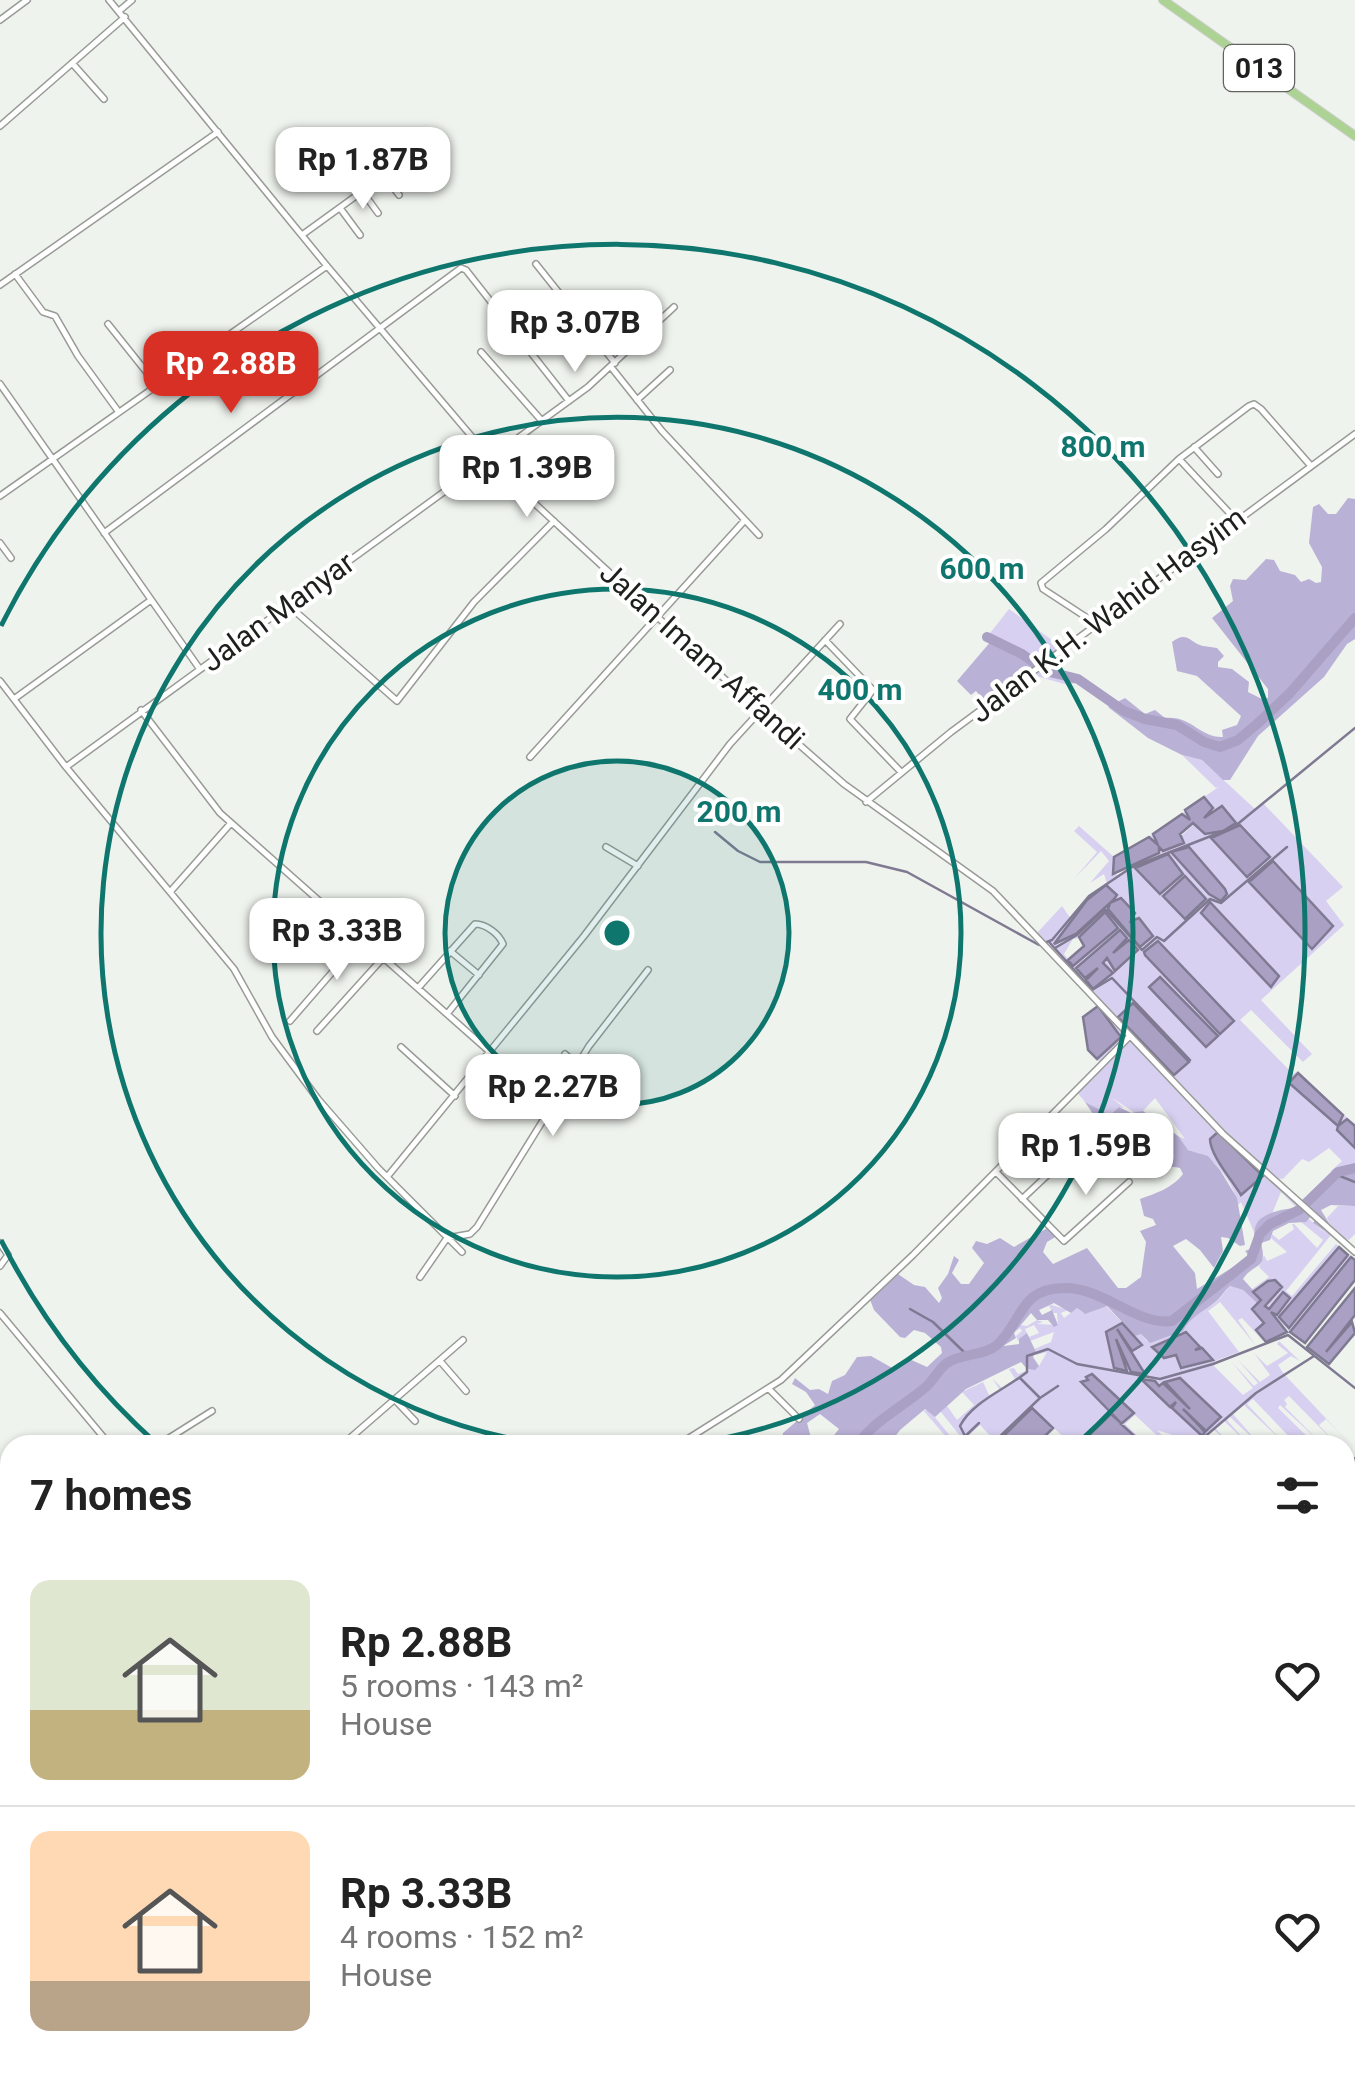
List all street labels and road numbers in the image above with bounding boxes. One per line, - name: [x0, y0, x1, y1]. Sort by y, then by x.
- road number: 013: [1224, 45, 1294, 91]
- street label: Jalan K.H. Wahid Hasyim: [963, 500, 1252, 730]
- street label: Jalan Manyar: [195, 545, 361, 679]
- street label: Jalan Imam Affandi: [593, 555, 812, 756]

